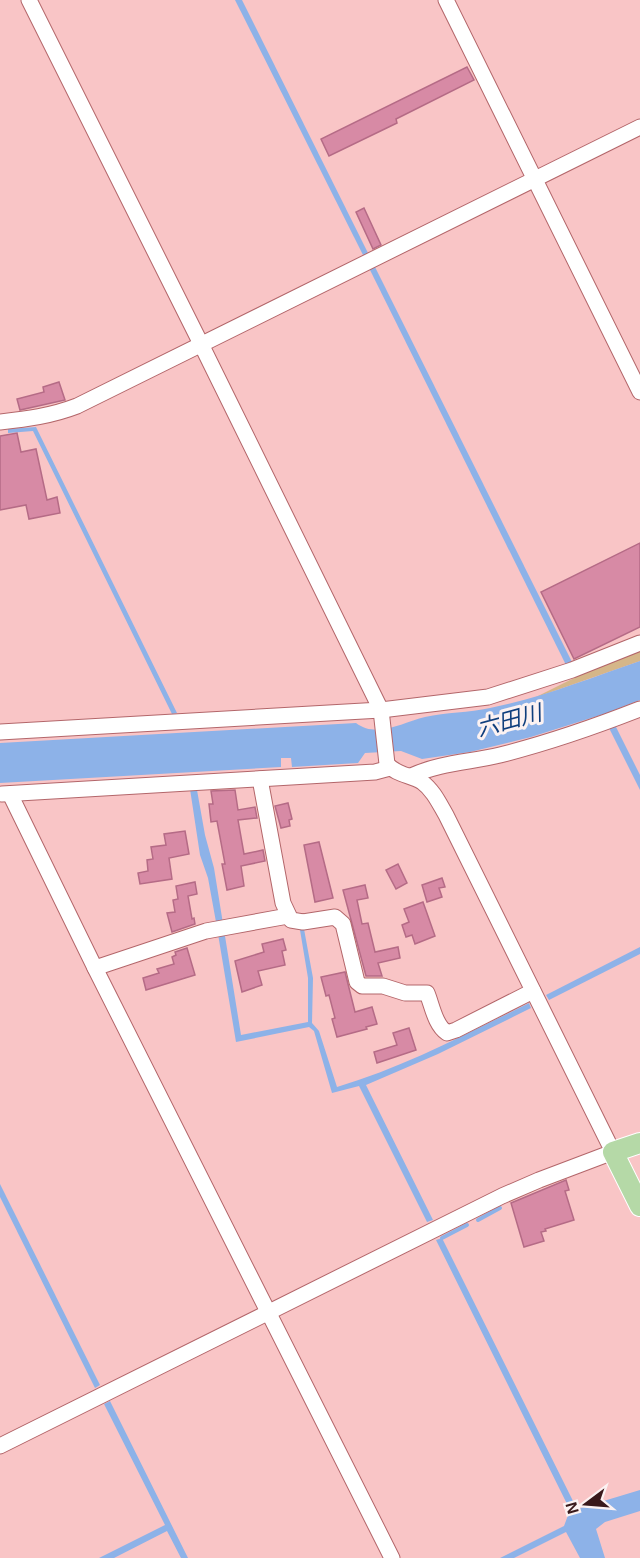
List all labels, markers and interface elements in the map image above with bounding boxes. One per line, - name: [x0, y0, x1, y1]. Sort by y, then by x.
- water label: 六田川: [474, 699, 546, 741]
- north arrow: [556, 1474, 616, 1534]
- text: N: [562, 1500, 582, 1516]

